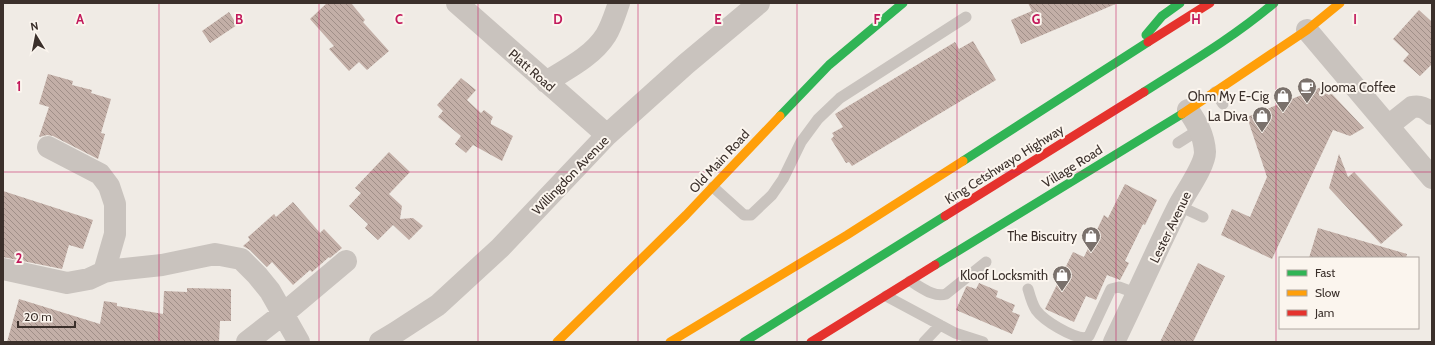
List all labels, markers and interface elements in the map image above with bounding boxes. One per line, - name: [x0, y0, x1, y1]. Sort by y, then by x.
- text: A: [76, 11, 85, 27]
- text: B: [235, 11, 243, 27]
- text: C: [395, 11, 403, 27]
- text: D: [553, 11, 563, 27]
- text: E: [714, 11, 722, 27]
- text: F: [874, 11, 881, 27]
- text: G: [1032, 11, 1041, 27]
- text: H: [1191, 11, 1201, 27]
- text: I: [1353, 11, 1357, 27]
- north arrow: [16, 16, 56, 56]
- text: N: [29, 19, 39, 34]
- street label: Platt Road: [505, 45, 559, 95]
- cafe icon: Jooma Coffee: [1296, 76, 1318, 104]
- text: 1: [17, 78, 21, 94]
- place label: Jooma Coffee: [1320, 79, 1396, 95]
- shop icon: Ohm My E-Cig: [1272, 85, 1294, 113]
- place label: Ohm My E-Cig: [1188, 88, 1270, 104]
- shop icon: La Diva: [1251, 105, 1273, 133]
- place label: La Diva: [1208, 108, 1249, 124]
- street label: King Cetshwayo Highway: [942, 121, 1067, 207]
- street label: Old Main Road: [686, 126, 752, 196]
- street label: Willingdon Avenue: [528, 132, 612, 218]
- street label: Village Road: [1039, 141, 1105, 191]
- street label: Lester Avenue: [1146, 188, 1194, 265]
- shop icon: The Biscuitry: [1080, 225, 1102, 253]
- place label: The Biscuitry: [1007, 228, 1077, 244]
- text: 2: [16, 250, 23, 266]
- legend: [1279, 257, 1419, 329]
- shop icon: Kloof Locksmith: [1051, 264, 1073, 292]
- text: Fast: [1315, 265, 1335, 280]
- place label: Kloof Locksmith: [960, 267, 1048, 283]
- text: Slow: [1315, 285, 1340, 300]
- scale bar: [18, 303, 75, 329]
- text: Jam: [1314, 305, 1334, 320]
- text: 20 m: [24, 309, 52, 324]

